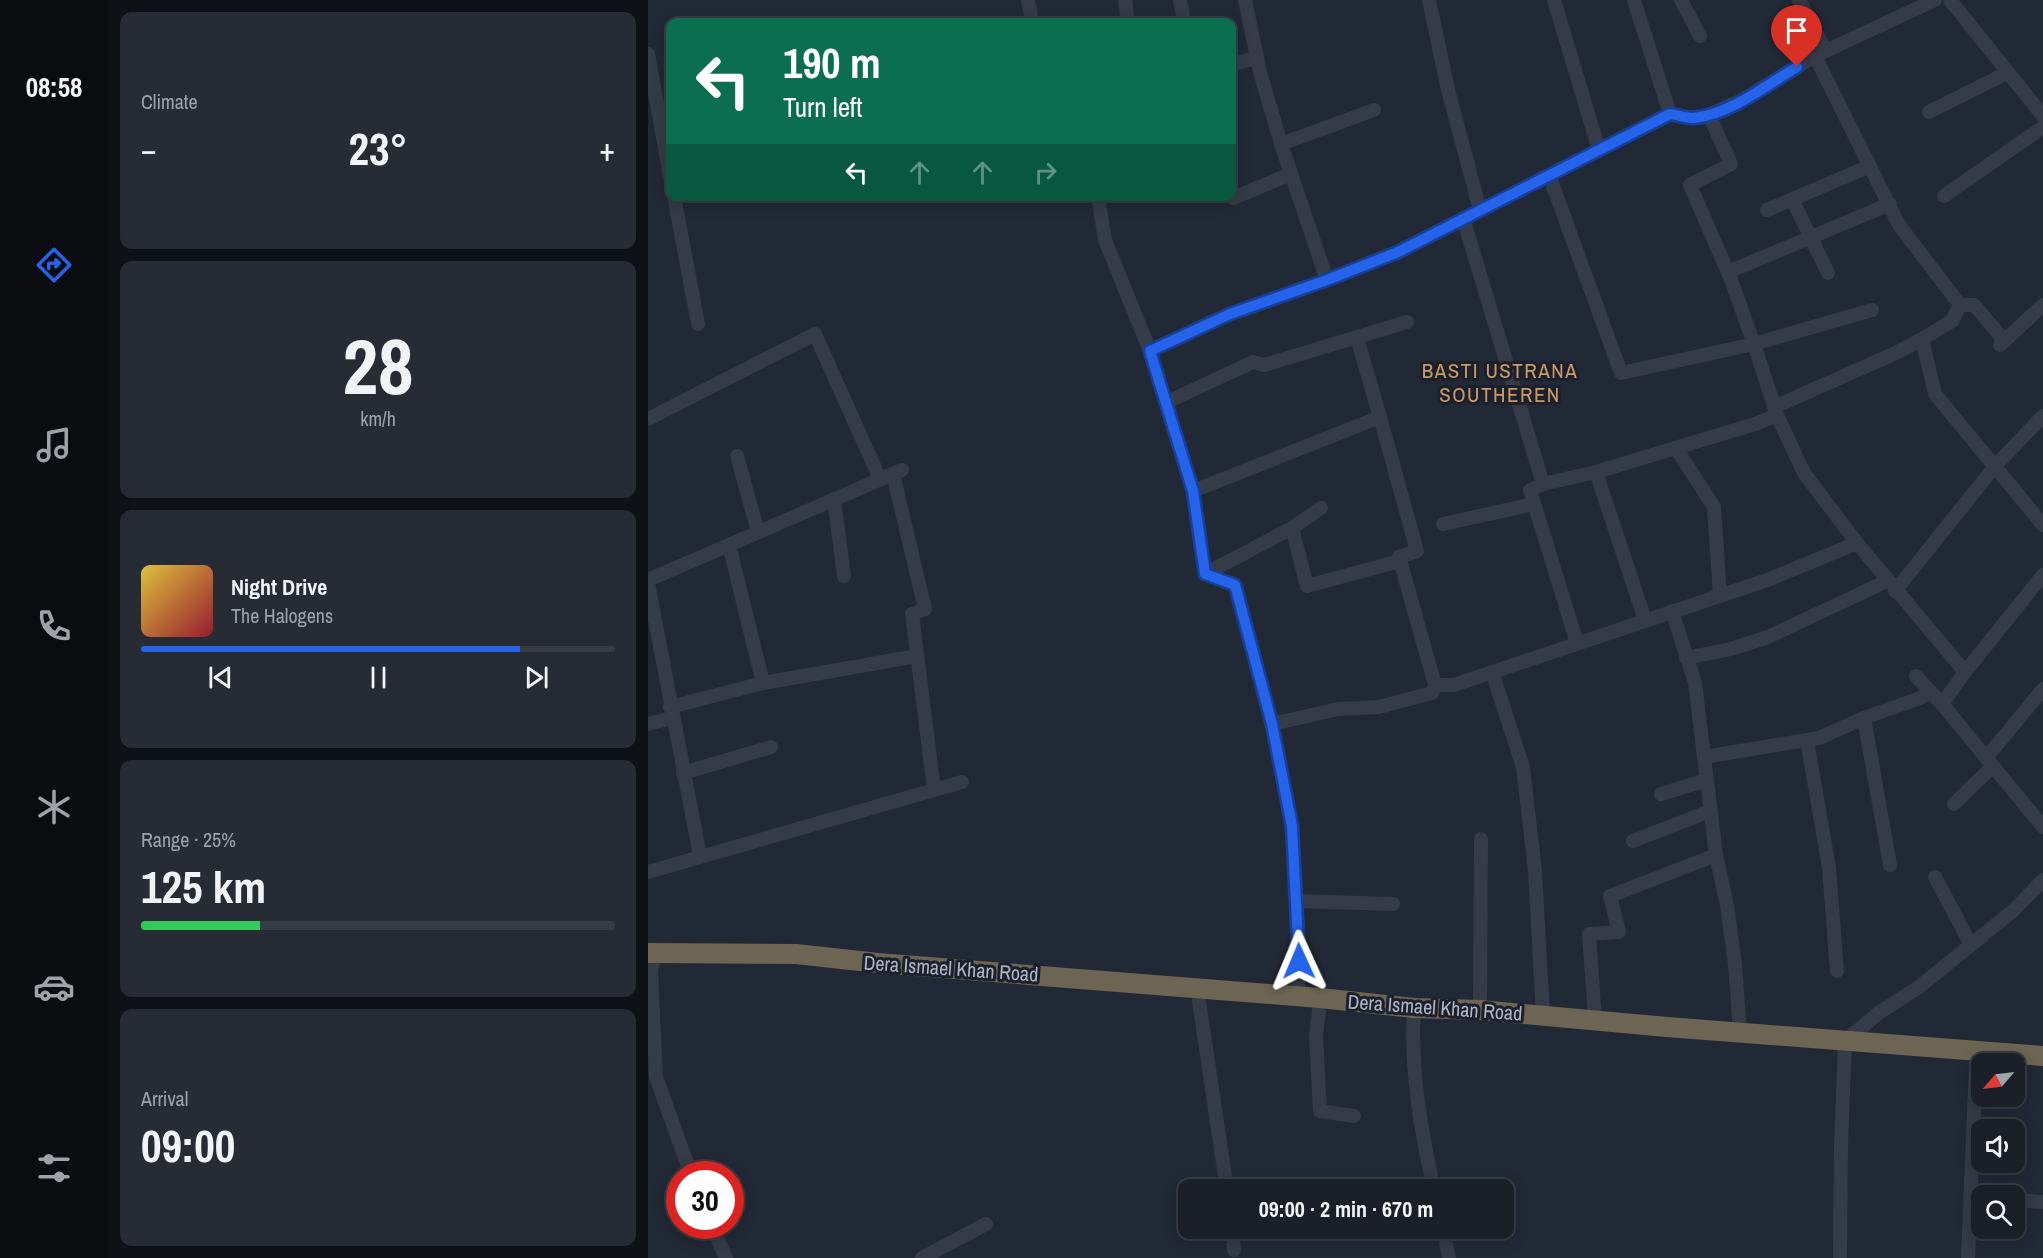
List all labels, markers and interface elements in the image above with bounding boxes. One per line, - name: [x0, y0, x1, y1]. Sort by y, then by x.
- pin: [1771, 5, 1822, 67]
- icon: arrive: [1780, 14, 1813, 47]
- text: 190 m: [783, 35, 881, 91]
- icon: left: [684, 42, 762, 120]
- text: 08:58: [26, 69, 82, 105]
- text: Climate: [141, 88, 198, 115]
- text: Turn left: [783, 89, 862, 125]
- text: 23°: [348, 118, 408, 179]
- text: −: [141, 127, 157, 171]
- text: +: [599, 127, 615, 171]
- icon: left: [840, 156, 873, 189]
- icon: ahead: [903, 156, 936, 189]
- icon: ahead: [966, 156, 999, 189]
- icon: right: [1029, 156, 1062, 189]
- icon: directions: [33, 244, 75, 286]
- text: 28: [342, 313, 414, 418]
- district label: BASTI USTRANA SOUTHEREN: [1422, 356, 1578, 409]
- text: km/h: [360, 405, 396, 432]
- icon: music: [33, 424, 75, 466]
- text: Night Drive: [231, 572, 327, 602]
- text: The Halogens: [231, 602, 333, 629]
- icon: phone: [33, 605, 75, 647]
- icon: previous: [204, 661, 237, 694]
- icon: pause: [362, 661, 395, 694]
- icon: next: [520, 661, 553, 694]
- icon: climate: [33, 786, 75, 828]
- text: Range · 25%: [141, 826, 236, 853]
- text: 125 km: [141, 856, 266, 917]
- position arrow: [1267, 929, 1331, 993]
- street label: Dera Ismael Khan Road: [863, 948, 1039, 988]
- icon: car: [33, 966, 75, 1008]
- street label: Dera Ismael Khan Road: [1347, 987, 1523, 1027]
- north arrow: [1971, 1053, 2025, 1107]
- map controls: [1971, 1053, 2025, 1239]
- text: Arrival: [141, 1085, 188, 1112]
- text: 09:00: [141, 1115, 235, 1176]
- button: sound: [1971, 1119, 2025, 1173]
- icon: filters: [33, 1147, 75, 1189]
- speed limit sign: 30: [666, 1161, 744, 1239]
- button: search: [1971, 1185, 2025, 1239]
- text: 09:00 · 2 min · 670 m: [1259, 1194, 1433, 1224]

